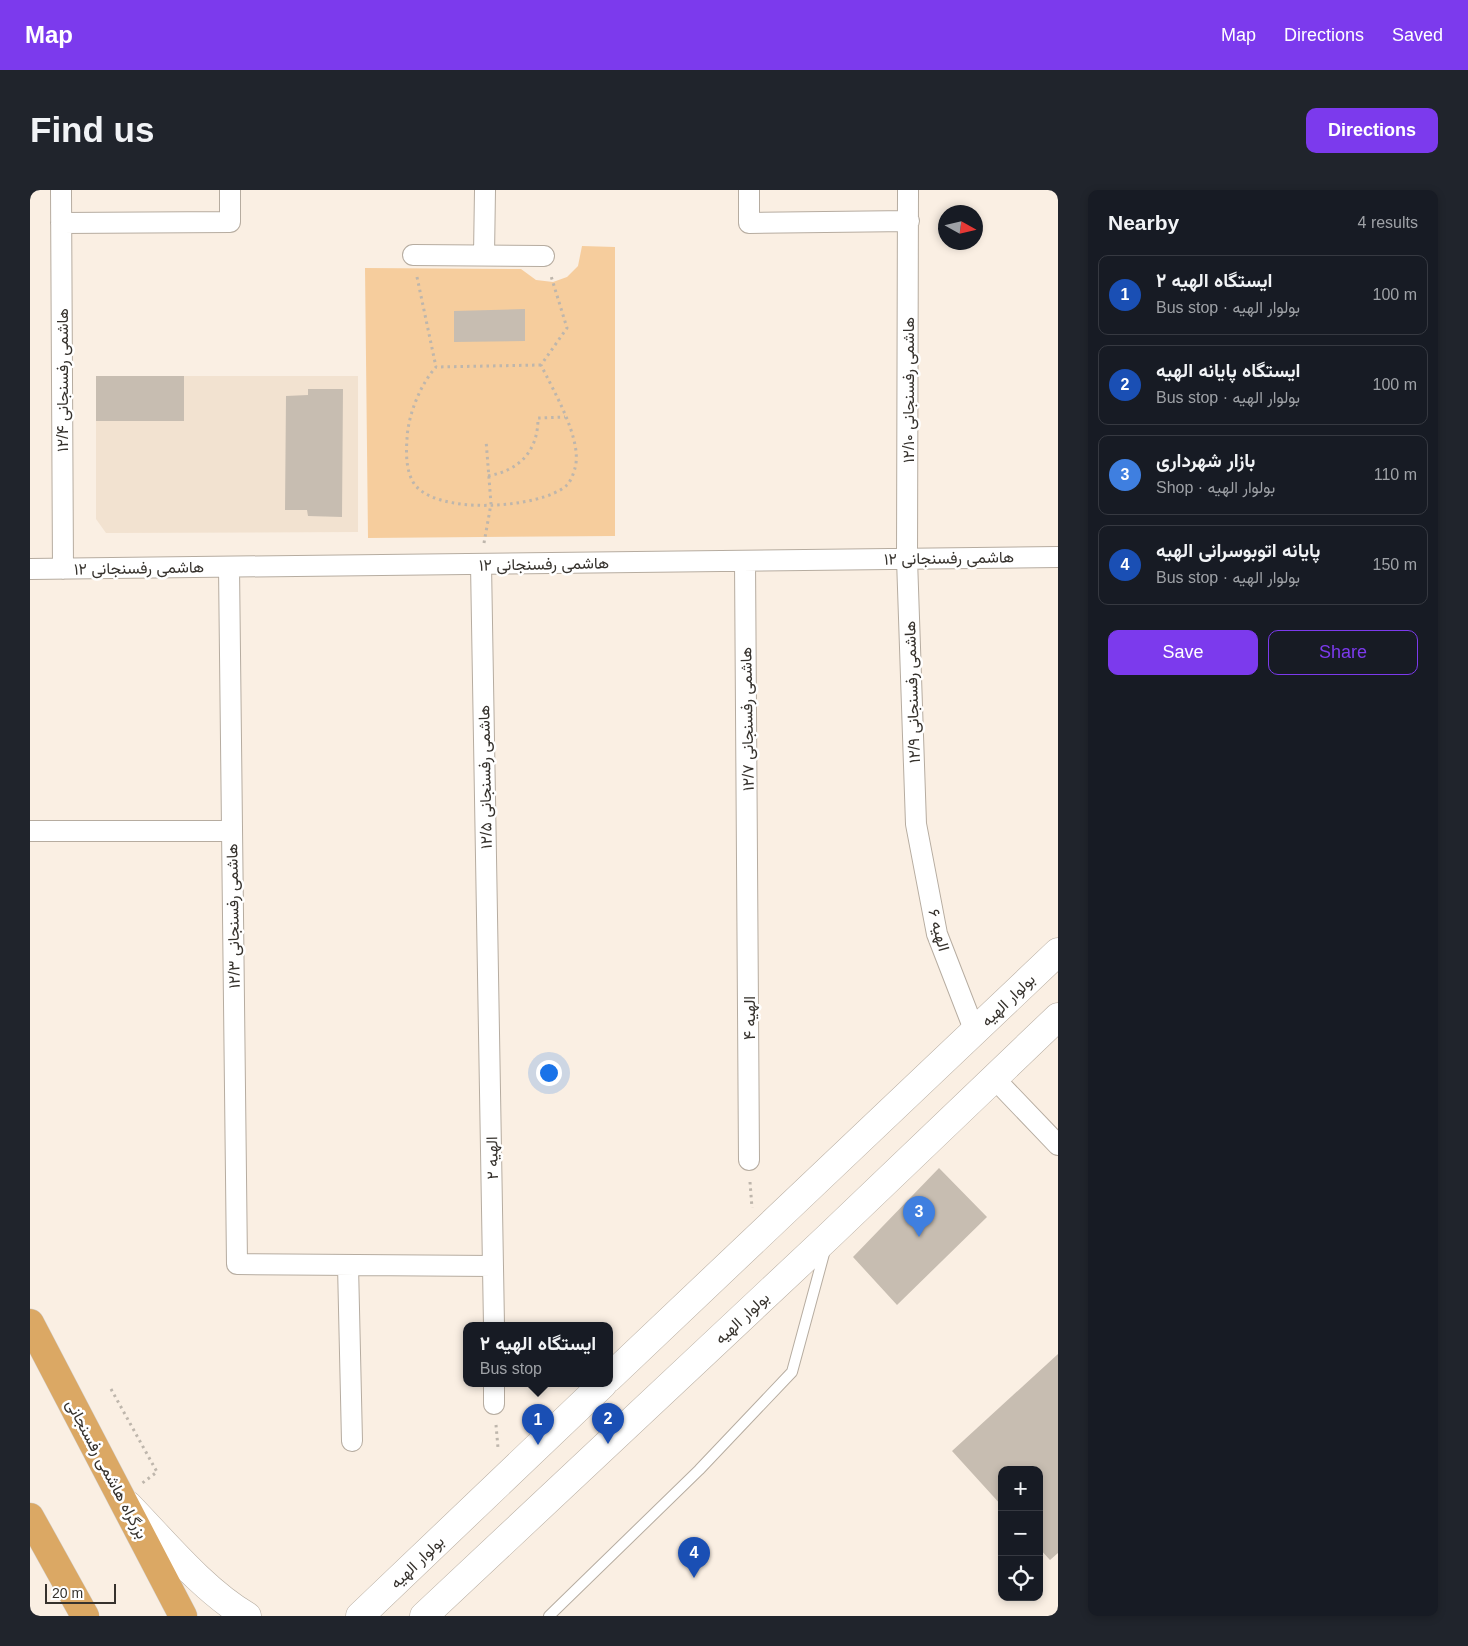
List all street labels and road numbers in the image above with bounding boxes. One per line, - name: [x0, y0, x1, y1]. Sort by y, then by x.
- street label: هاشمی رفسنجانی ۱۲/۴: [54, 308, 73, 452]
- street label: هاشمی رفسنجانی ۱۲/۱۰: [900, 317, 919, 463]
- street label: هاشمی رفسنجانی ۱۲: [884, 548, 1014, 570]
- street label: هاشمی رفسنجانی ۱۲: [479, 554, 609, 576]
- street label: هاشمی رفسنجانی ۱۲: [74, 558, 204, 580]
- street label: هاشمی رفسنجانی ۱۲/۹: [901, 620, 925, 763]
- street label: هاشمی رفسنجانی ۱۲/۷: [737, 647, 759, 791]
- street label: هاشمی رفسنجانی ۱۲/۵: [475, 705, 497, 849]
- street label: هاشمی رفسنجانی ۱۲/۳: [223, 843, 245, 989]
- street label: الهیه ۶: [923, 907, 953, 953]
- street label: بولوار الهیه: [978, 970, 1040, 1031]
- street label: الهیه ۴: [741, 996, 760, 1040]
- street label: الهیه ۲: [483, 1136, 503, 1180]
- street label: بولوار الهیه: [711, 1289, 774, 1349]
- street label: بزرگراه هاشمی رفسنجانی: [61, 1396, 151, 1542]
- street label: بولوار الهیه: [387, 1532, 449, 1593]

